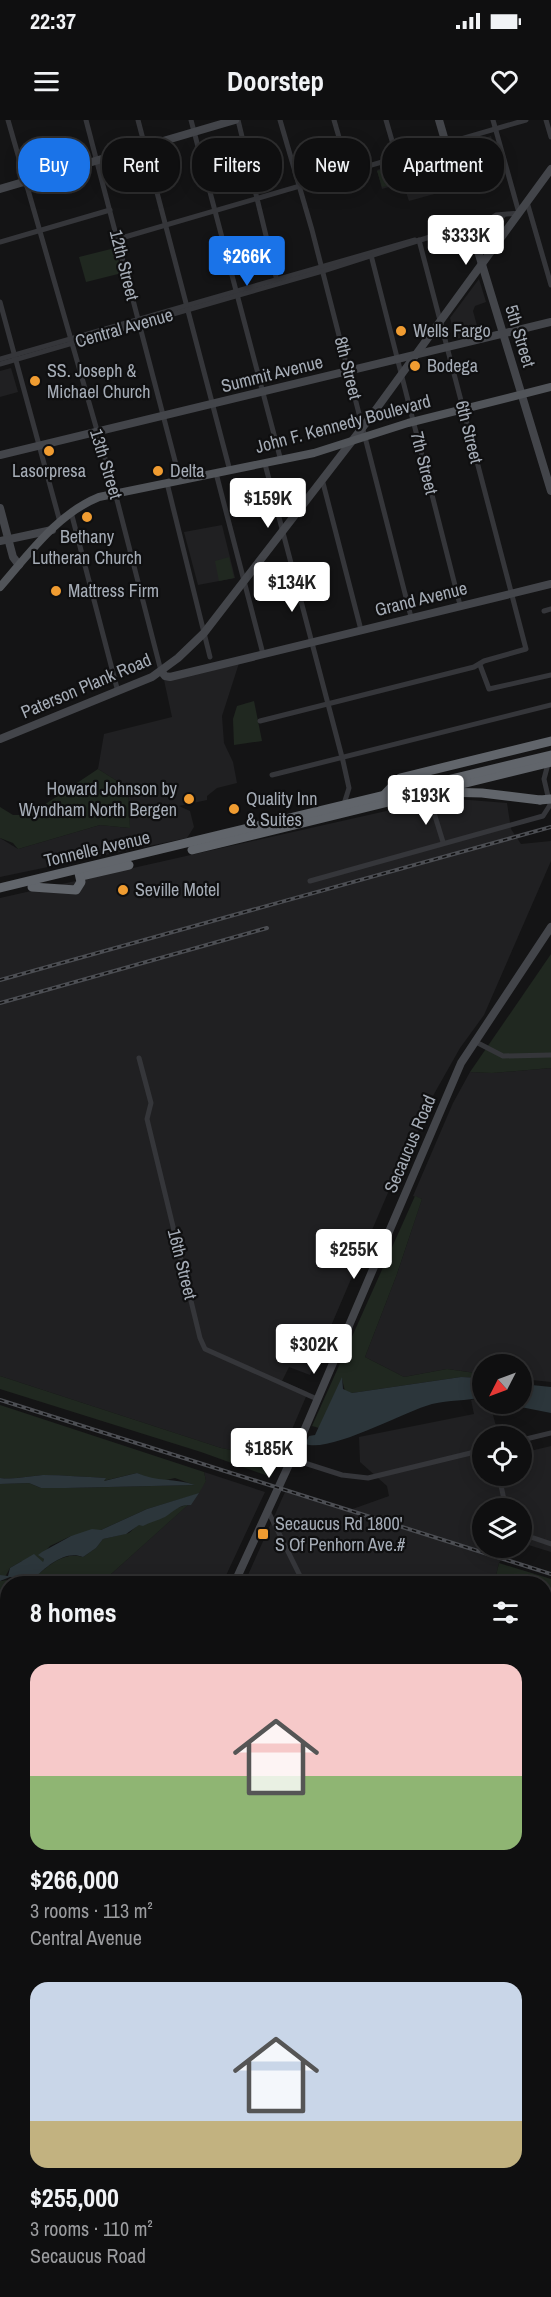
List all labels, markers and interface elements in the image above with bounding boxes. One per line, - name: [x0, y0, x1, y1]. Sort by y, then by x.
- text: 22:37: [30, 6, 76, 36]
- text: Doorstep: [227, 63, 324, 99]
- icon: menu: [30, 65, 63, 98]
- icon: heart: [488, 65, 521, 98]
- chip: Buy: [18, 138, 90, 192]
- chip: Rent: [102, 138, 180, 192]
- chip: Filters: [192, 138, 282, 192]
- chip: New: [294, 138, 370, 192]
- chip: Apartment: [382, 138, 504, 192]
- pin: $333K: [424, 215, 508, 266]
- text: $333K: [442, 221, 490, 248]
- street label: 12th Street: [104, 227, 145, 303]
- pin: $266K: [205, 236, 289, 287]
- text: $266K: [223, 242, 271, 269]
- street label: Central Avenue: [72, 302, 176, 353]
- street label: 5th Street: [499, 302, 542, 370]
- place label: Wells Fargo: [413, 318, 491, 343]
- marker: Wells Fargo: [394, 324, 408, 338]
- street label: 8th Street: [329, 334, 368, 402]
- street label: Summit Avenue: [218, 349, 325, 398]
- place label: Bodega: [427, 353, 478, 378]
- place label: SS. Joseph & Michael Church: [47, 358, 150, 404]
- marker: Bodega: [408, 359, 422, 373]
- marker: SS. Joseph & Michael Church: [28, 374, 42, 388]
- street label: John F. Kennedy Boulevard: [252, 388, 433, 459]
- street label: 6th Street: [450, 398, 489, 466]
- street label: 13th Street: [84, 426, 129, 502]
- street label: 7th Street: [405, 429, 444, 497]
- marker: Lasorpresa: [42, 444, 56, 458]
- place label: Lasorpresa: [12, 458, 86, 483]
- place label: Delta: [170, 458, 204, 483]
- marker: Delta: [151, 464, 165, 478]
- pin: $159K: [226, 478, 310, 529]
- text: $159K: [244, 484, 292, 511]
- marker: Bethany Lutheran Church: [80, 510, 94, 524]
- place label: Bethany Lutheran Church: [32, 524, 142, 570]
- pin: $134K: [250, 562, 334, 613]
- text: $134K: [268, 568, 316, 595]
- street label: Grand Avenue: [372, 575, 470, 622]
- place label: Mattress Firm: [68, 578, 159, 603]
- marker: Mattress Firm: [49, 584, 63, 598]
- street label: Paterson Plank Road: [17, 647, 155, 724]
- pin: $193K: [384, 775, 468, 826]
- place label: Howard Johnson by Wyndham North Bergen: [19, 776, 178, 822]
- text: $193K: [402, 781, 450, 808]
- place label: Quality Inn & Suites: [246, 786, 317, 832]
- marker: Howard Johnson by Wyndham North Bergen: [182, 792, 196, 806]
- marker: Quality Inn & Suites: [227, 802, 241, 816]
- street label: Tonnelle Avenue: [41, 824, 152, 873]
- place label: Seville Motel: [135, 877, 220, 902]
- marker: Seville Motel: [116, 883, 130, 897]
- street label: Secaucus Road: [378, 1091, 441, 1197]
- street label: 16th Street: [162, 1226, 203, 1302]
- pin: $255K: [312, 1229, 396, 1280]
- text: $255K: [330, 1235, 378, 1262]
- pin: $302K: [272, 1324, 356, 1375]
- text: $302K: [290, 1330, 338, 1357]
- north arrow: [472, 1354, 532, 1414]
- map controls: [472, 1354, 532, 1558]
- button: locate: [472, 1426, 532, 1486]
- pin: $185K: [227, 1428, 311, 1479]
- text: $185K: [245, 1434, 293, 1461]
- button: layers: [472, 1498, 532, 1558]
- place label: Secaucus Rd 1800' S Of Penhorn Ave.#: [275, 1511, 405, 1557]
- marker: Secaucus Rd 1800' S Of Penhorn Ave.#: [256, 1527, 270, 1541]
- text: 8 homes: [30, 1595, 117, 1630]
- icon: filters: [489, 1596, 522, 1629]
- icon: home: [222, 1703, 330, 1811]
- text: $266,000: [30, 1862, 119, 1897]
- text: 3 rooms · 113 m²: [30, 1897, 153, 1924]
- text: Central Avenue: [30, 1924, 142, 1951]
- icon: home: [222, 2021, 330, 2129]
- text: $255,000: [30, 2180, 119, 2215]
- text: 3 rooms · 110 m²: [30, 2215, 153, 2242]
- text: Secaucus Road: [30, 2242, 146, 2269]

